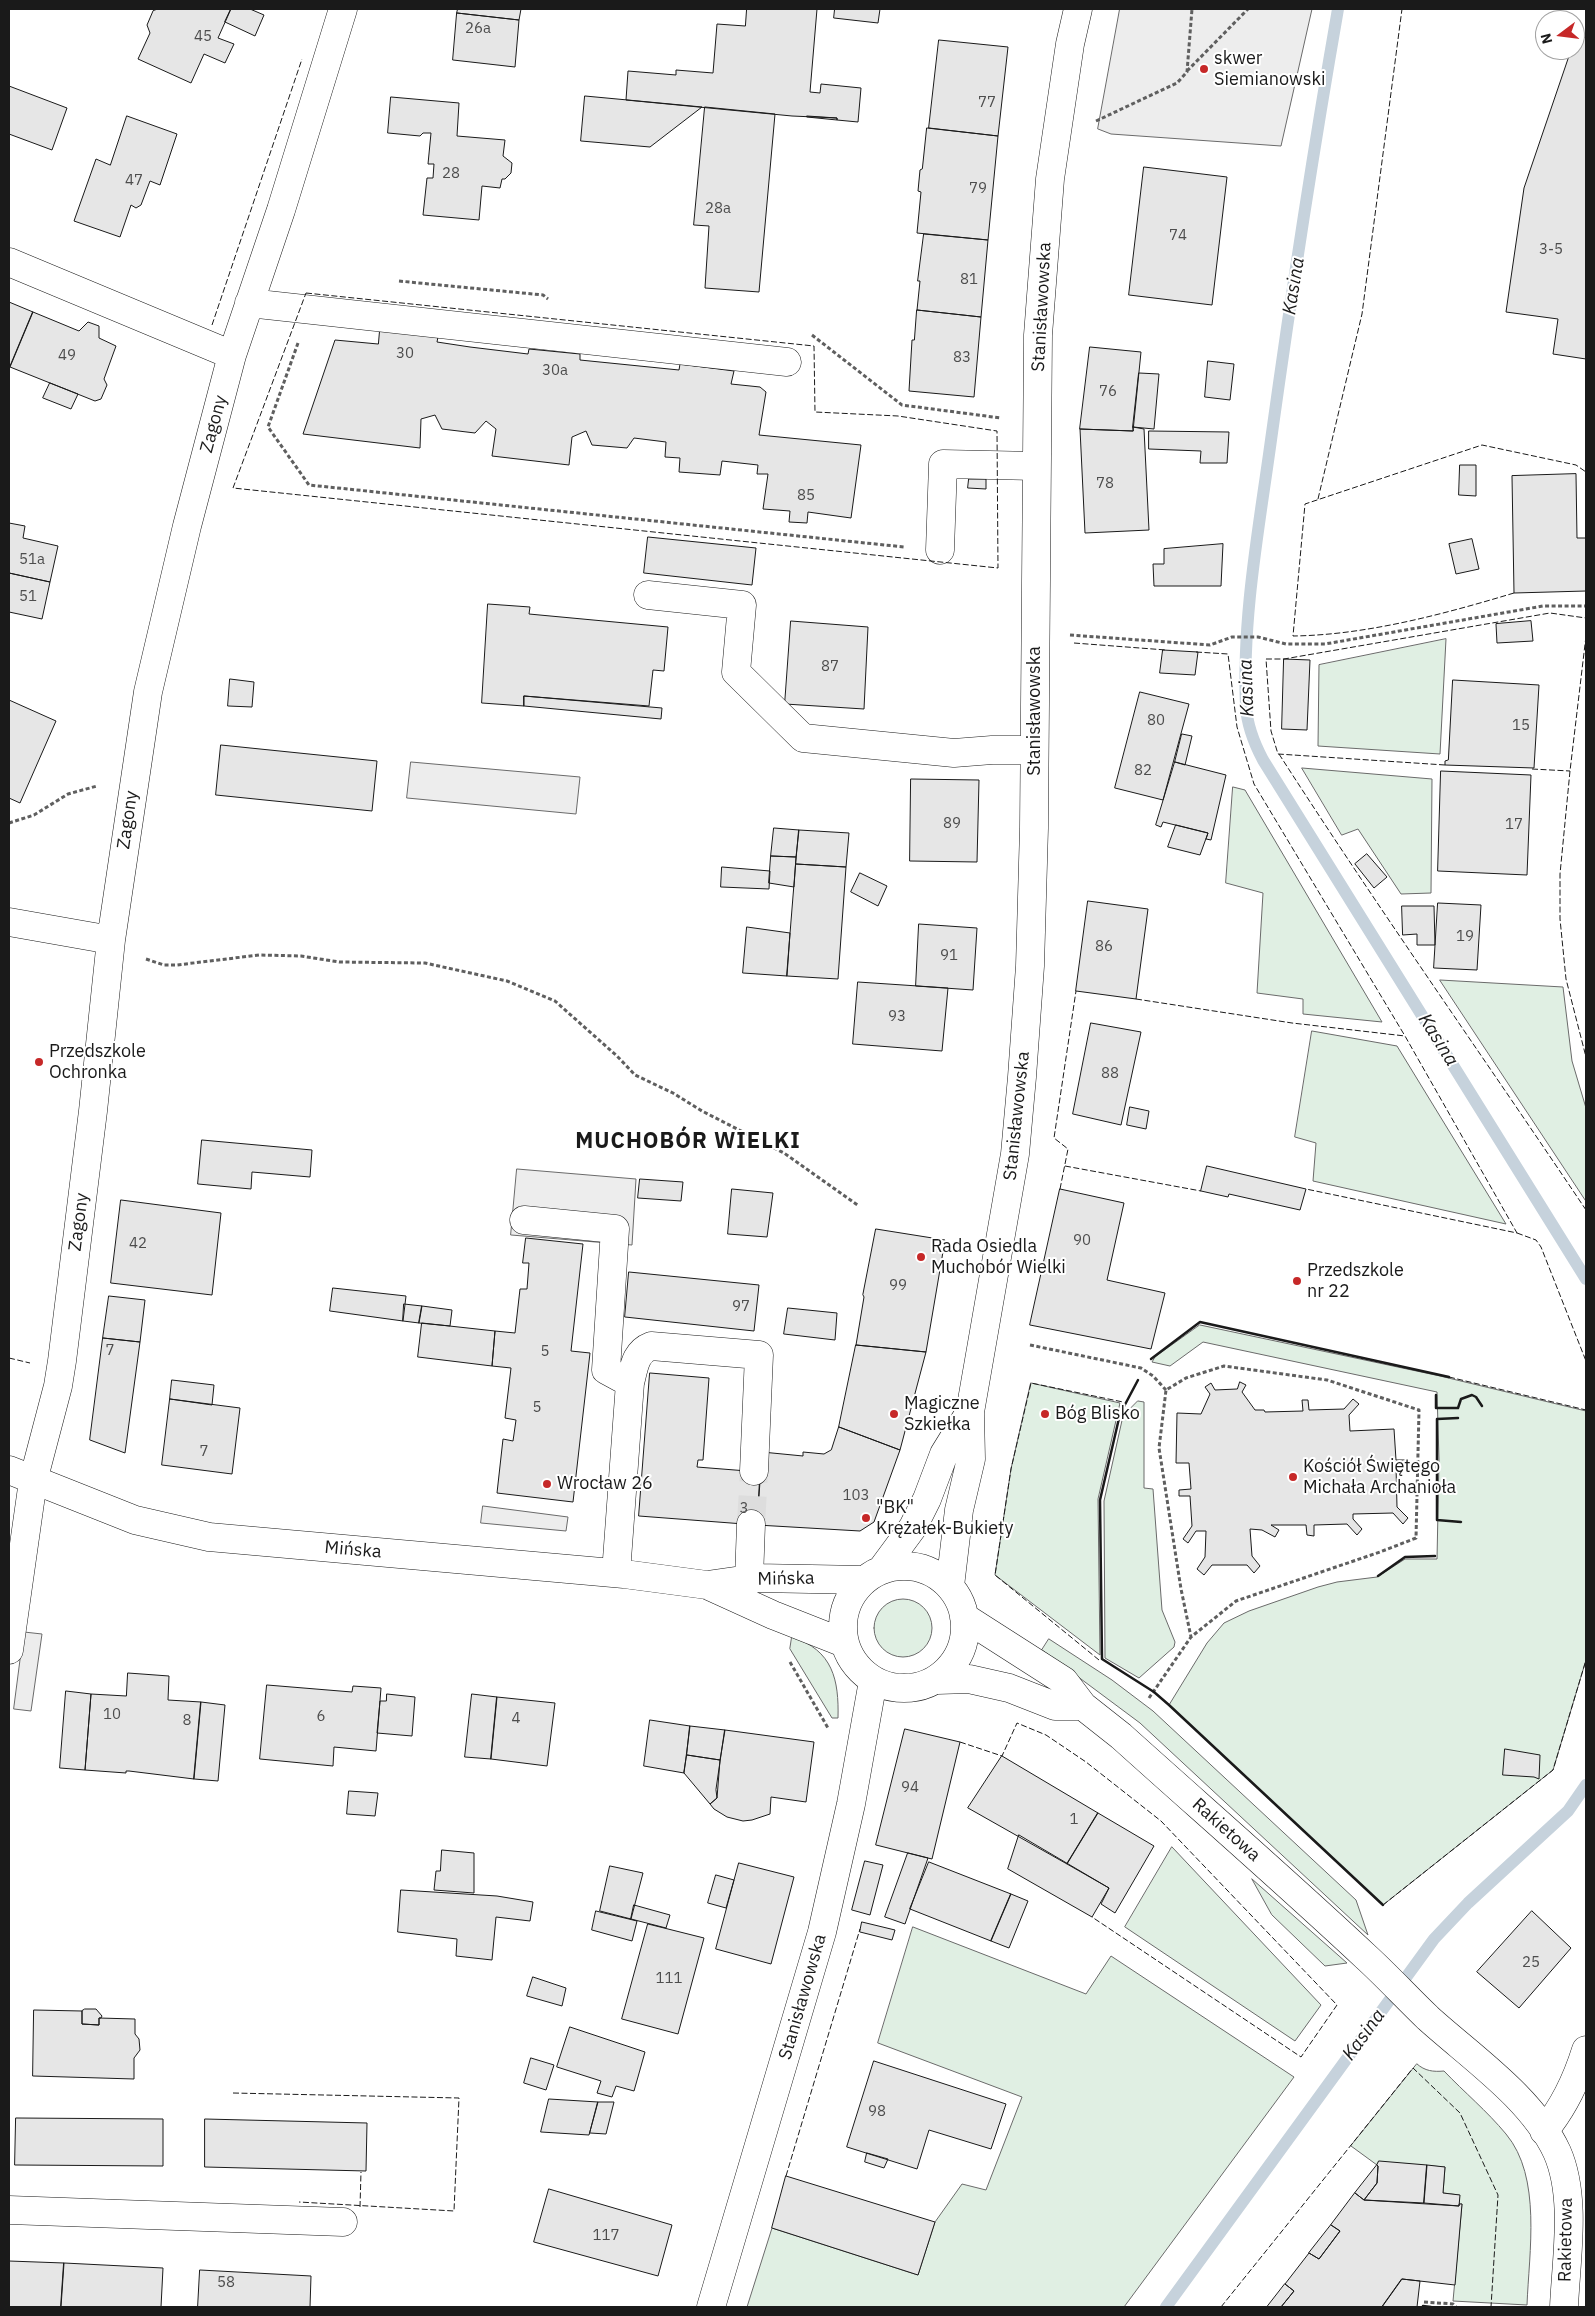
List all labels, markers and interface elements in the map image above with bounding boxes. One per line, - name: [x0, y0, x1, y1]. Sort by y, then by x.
- north arrow: [1535, 10, 1585, 60]
- house number: 26a: [465, 20, 491, 38]
- house number: 45: [194, 28, 212, 46]
- text: N: [1536, 31, 1556, 46]
- place label: skwer Siemianowski: [1214, 48, 1325, 90]
- marker: skwer Siemianowski: [1198, 63, 1210, 75]
- house number: 77: [978, 94, 996, 112]
- house number: 28: [442, 165, 460, 183]
- house number: 47: [125, 172, 143, 190]
- house number: 79: [969, 180, 987, 198]
- house number: 28a: [705, 200, 731, 218]
- house number: 74: [1169, 227, 1187, 245]
- house number: 3-5: [1539, 241, 1563, 259]
- street label: Stanisławowska: [1028, 242, 1056, 372]
- water label: Kasina: [1278, 256, 1310, 316]
- house number: 81: [960, 271, 978, 289]
- house number: 30: [396, 345, 414, 363]
- house number: 49: [58, 347, 76, 365]
- house number: 83: [953, 349, 971, 367]
- house number: 30a: [542, 362, 568, 380]
- house number: 76: [1099, 383, 1117, 401]
- street label: Zagony: [196, 393, 232, 455]
- house number: 78: [1096, 475, 1114, 493]
- house number: 85: [797, 487, 815, 505]
- house number: 51a: [19, 551, 45, 569]
- house number: 51: [19, 588, 37, 606]
- street label: Stanisławowska: [1024, 646, 1046, 776]
- house number: 87: [821, 658, 839, 676]
- water label: Kasina: [1235, 659, 1259, 717]
- house number: 80: [1147, 712, 1165, 730]
- house number: 15: [1512, 717, 1530, 735]
- house number: 82: [1134, 762, 1152, 780]
- street label: Zagony: [113, 789, 143, 851]
- house number: 89: [943, 815, 961, 833]
- house number: 17: [1505, 816, 1523, 834]
- house number: 19: [1456, 928, 1474, 946]
- house number: 86: [1095, 938, 1113, 956]
- house number: 91: [940, 947, 958, 965]
- house number: 93: [888, 1008, 906, 1026]
- water label: Kasina: [1413, 1009, 1463, 1071]
- place label: Przedszkole Ochronka: [49, 1041, 146, 1084]
- street label: Stanisławowska: [999, 1050, 1035, 1182]
- marker: Przedszkole Ochronka: [33, 1056, 45, 1068]
- house number: 88: [1101, 1065, 1119, 1083]
- district label: MUCHOBÓR WIELKI: [573, 1129, 803, 1155]
- street label: Zagony: [65, 1192, 93, 1252]
- house number: 90: [1073, 1232, 1091, 1250]
- house number: 42: [129, 1235, 147, 1253]
- place label: Rada Osiedla Muchobór Wielki: [931, 1236, 1066, 1278]
- marker: Rada Osiedla Muchobór Wielki: [915, 1251, 927, 1263]
- place label: Przedszkole nr 22: [1307, 1260, 1404, 1302]
- marker: Przedszkole nr 22: [1291, 1275, 1303, 1287]
- house number: 99: [889, 1277, 907, 1295]
- house number: 97: [732, 1298, 750, 1316]
- house number: 7: [106, 1342, 114, 1360]
- house number: 5: [541, 1343, 549, 1361]
- place label: Magiczne Szkiełka: [904, 1393, 980, 1436]
- house number: 5: [533, 1399, 541, 1417]
- place label: Bóg Blisko: [1055, 1403, 1140, 1425]
- marker: Magiczne Szkiełka: [888, 1408, 900, 1420]
- marker: Bóg Blisko: [1039, 1408, 1051, 1420]
- house number: 7: [200, 1443, 208, 1461]
- place label: Kościół Świętego Michała Archanioła: [1303, 1456, 1456, 1498]
- marker: Kościół Świętego Michała Archanioła: [1287, 1471, 1299, 1483]
- place label: Wrocław 26: [557, 1473, 653, 1495]
- marker: Wrocław 26: [541, 1478, 553, 1490]
- house number: 103: [843, 1487, 869, 1505]
- place label: "BK" Krężałek-Bukiety: [876, 1497, 1013, 1540]
- house number: 3: [740, 1500, 748, 1518]
- marker: "BK" Krężałek-Bukiety: [860, 1512, 872, 1524]
- street label: Mińska: [324, 1537, 382, 1563]
- street label: Mińska: [757, 1568, 815, 1590]
- house number: 10: [103, 1706, 121, 1724]
- house number: 6: [317, 1708, 325, 1726]
- house number: 4: [512, 1710, 520, 1728]
- house number: 8: [183, 1712, 191, 1730]
- house number: 94: [901, 1779, 919, 1797]
- street label: Rakietowa: [1187, 1794, 1265, 1866]
- house number: 1: [1070, 1811, 1078, 1829]
- street label: Stanisławowska: [775, 1932, 831, 2062]
- house number: 25: [1522, 1954, 1540, 1972]
- house number: 111: [656, 1970, 682, 1988]
- water label: Kasina: [1338, 2005, 1390, 2065]
- house number: 98: [868, 2103, 886, 2121]
- street label: Rakietowa: [1554, 2198, 1578, 2282]
- house number: 117: [593, 2227, 619, 2245]
- house number: 58: [217, 2274, 235, 2292]

